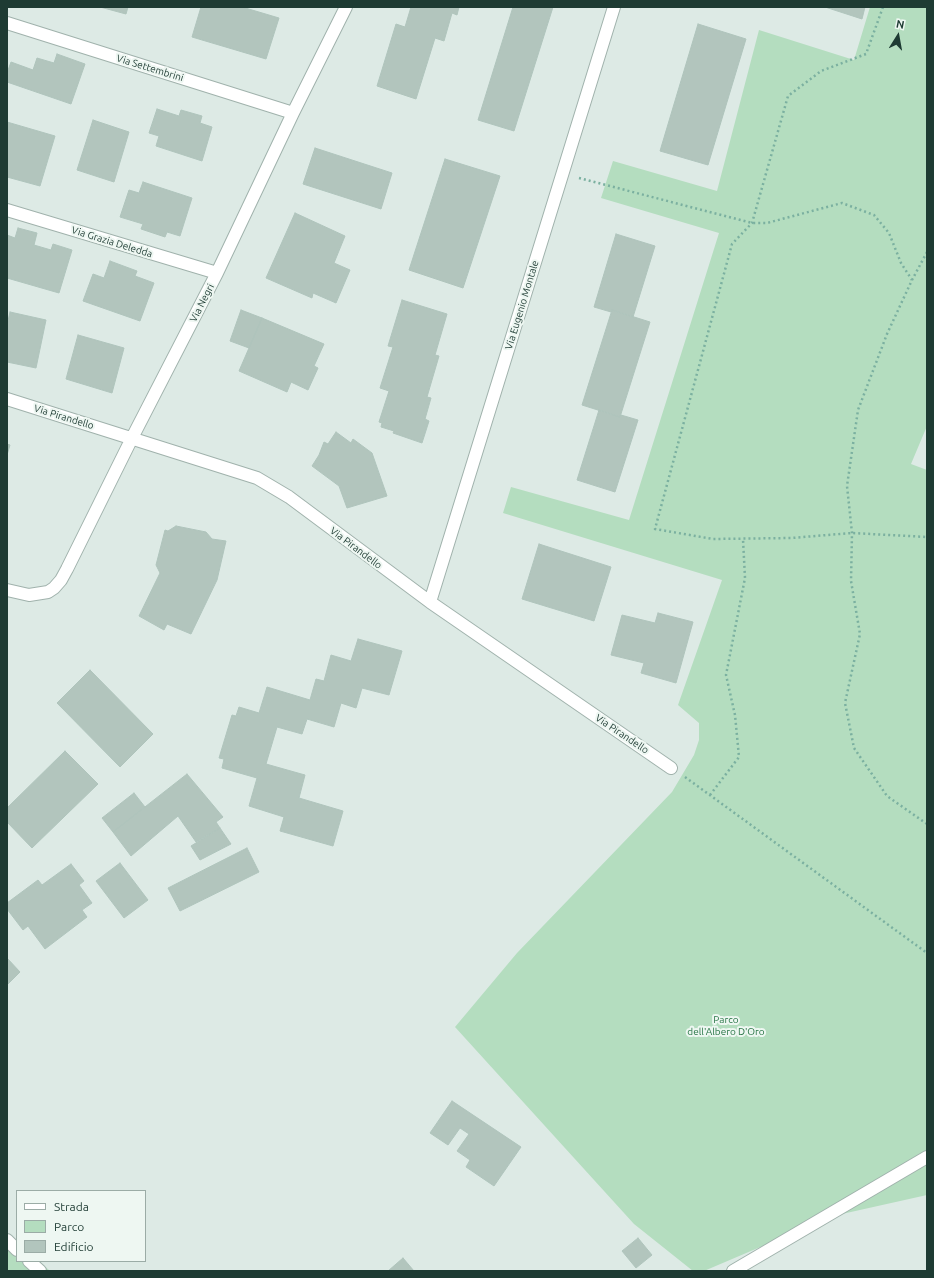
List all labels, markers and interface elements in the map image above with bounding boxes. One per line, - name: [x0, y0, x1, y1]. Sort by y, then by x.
- north arrow: [878, 16, 918, 56]
- text: N: [895, 18, 905, 31]
- street label: Via Settembrini: [115, 52, 185, 84]
- street label: Via Grazia Deledda: [70, 224, 154, 260]
- street label: Via Eugenio Montale: [503, 259, 541, 351]
- street label: Via Negri: [187, 282, 217, 324]
- street label: Via Pirandello: [33, 402, 95, 432]
- street label: Via Pirandello: [328, 525, 384, 571]
- street label: Via Pirandello: [593, 712, 651, 756]
- park label: Parco dell'Albero D'Oro: [687, 1014, 765, 1038]
- legend: [16, 1190, 146, 1262]
- text: Strada: [54, 1200, 89, 1213]
- text: Parco: [54, 1220, 84, 1233]
- text: Edificio: [54, 1240, 94, 1253]

